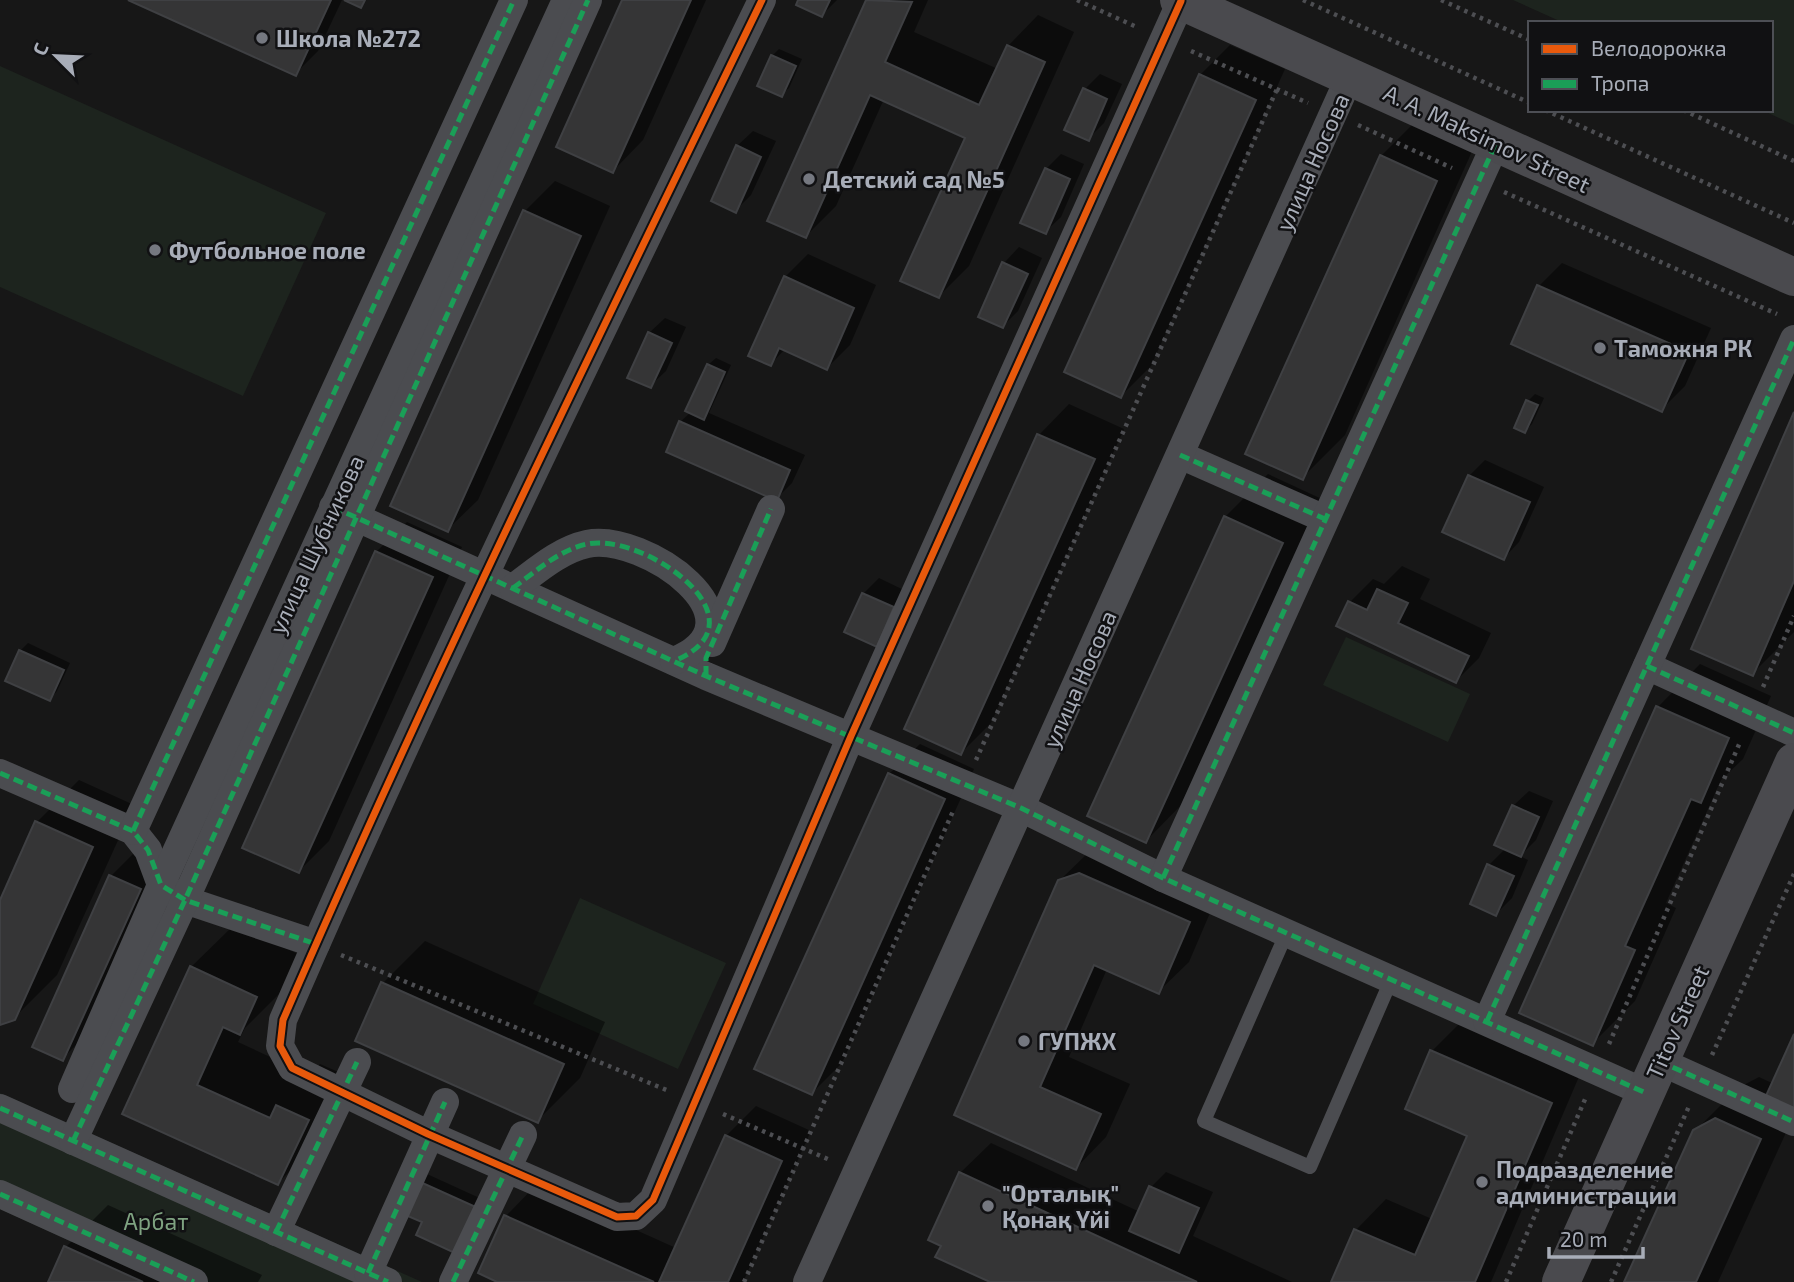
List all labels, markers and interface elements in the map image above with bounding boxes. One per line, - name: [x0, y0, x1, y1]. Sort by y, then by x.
- north arrow: [21, 21, 91, 91]
- legend: [1528, 21, 1773, 112]
- place label: Школа №272: [276, 24, 421, 52]
- marker: Школа №272: [254, 30, 270, 46]
- text: Велодорожка: [1591, 35, 1727, 60]
- text: С: [27, 39, 53, 59]
- text: Тропа: [1591, 70, 1649, 95]
- street label: A. A. Maksimov Street: [1379, 78, 1595, 198]
- street label: улица Носова: [1269, 89, 1356, 236]
- place label: Детский сад №5: [823, 165, 1005, 193]
- marker: Детский сад №5: [801, 171, 817, 187]
- place label: Футбольное поле: [169, 236, 366, 264]
- marker: Футбольное поле: [147, 242, 163, 258]
- place label: Таможня РК: [1614, 334, 1753, 362]
- marker: Таможня РК: [1592, 340, 1608, 356]
- street label: улица Шубникова: [262, 450, 371, 638]
- street label: улица Носова: [1036, 606, 1123, 753]
- street label: Titov Street: [1640, 961, 1715, 1083]
- place label: ГУПЖХ: [1038, 1027, 1117, 1055]
- marker: ГУПЖХ: [1016, 1033, 1032, 1049]
- place label: Подразделение администрации: [1496, 1155, 1677, 1209]
- marker: Подразделение администрации: [1474, 1174, 1490, 1190]
- place label: "Орталық" Қонақ Үйі: [1002, 1179, 1119, 1233]
- marker: "Орталық" Қонақ Үйі: [980, 1198, 996, 1214]
- park label: Арбат: [124, 1207, 188, 1235]
- scale bar: [1549, 1216, 1644, 1260]
- text: 20 m: [1560, 1226, 1608, 1251]

